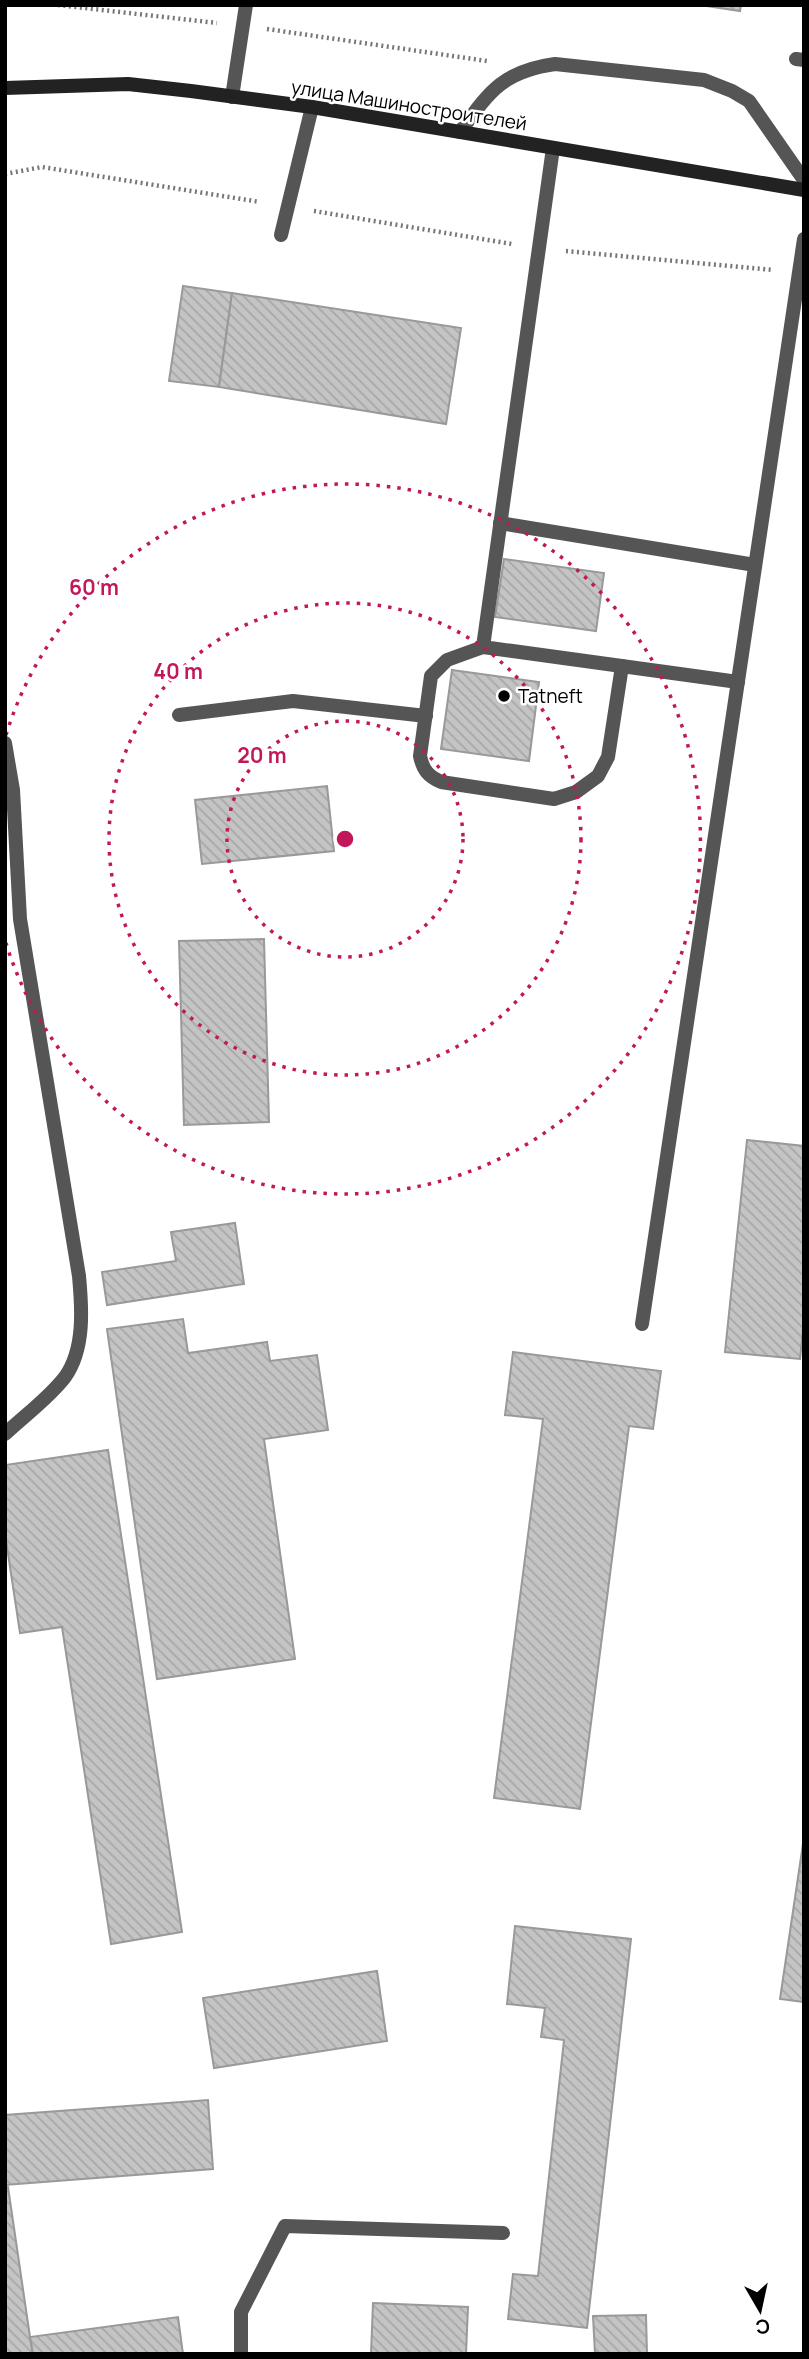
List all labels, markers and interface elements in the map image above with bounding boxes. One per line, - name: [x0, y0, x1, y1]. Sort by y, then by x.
- street label: улица Машиностроителей: [289, 74, 529, 136]
- text: 60 m: [69, 573, 119, 601]
- text: 40 m: [153, 657, 203, 685]
- place label: Tatneft: [518, 683, 583, 709]
- marker: Tatneft: [496, 688, 512, 704]
- text: 20 m: [237, 741, 287, 769]
- centre of rings: [333, 827, 357, 851]
- north arrow: [725, 2275, 795, 2345]
- text: С: [754, 2313, 772, 2341]

